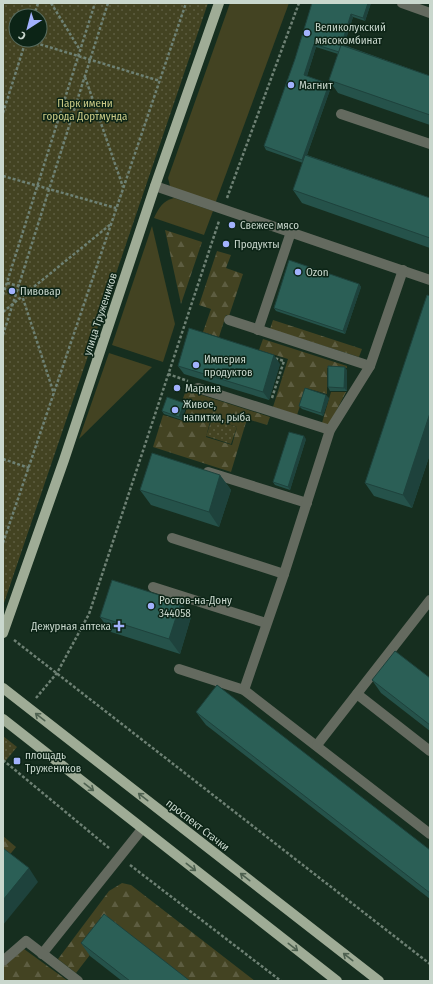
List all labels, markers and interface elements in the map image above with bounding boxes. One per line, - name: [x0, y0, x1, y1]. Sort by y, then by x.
- north arrow: [8, 8, 48, 48]
- place label: Великолукский мясокомбинат: [315, 21, 386, 47]
- marker: Великолукский мясокомбинат: [302, 28, 312, 38]
- text: С: [16, 29, 29, 43]
- place label: Магнит: [299, 79, 333, 92]
- marker: Магнит: [286, 80, 296, 90]
- park label: Парк имени города Дортмунда: [43, 97, 127, 123]
- place label: Свежее мясо: [240, 219, 299, 232]
- marker: Свежее мясо: [227, 220, 237, 230]
- place label: Продукты: [234, 238, 280, 251]
- marker: Продукты: [221, 239, 231, 249]
- place label: Ozon: [306, 266, 329, 279]
- marker: Ozon: [293, 267, 303, 277]
- street label: улица Тружеников: [81, 271, 120, 357]
- place label: Пивовар: [20, 285, 61, 298]
- marker: Пивовар: [7, 286, 17, 296]
- place label: Империя продуктов: [204, 353, 252, 379]
- marker: Империя продуктов: [191, 360, 201, 370]
- place label: Марина: [185, 382, 221, 395]
- marker: Марина: [172, 383, 182, 393]
- place label: Живое, напитки, рыба: [183, 398, 251, 424]
- marker: Живое, напитки, рыба: [170, 405, 180, 415]
- place label: Ростов-на-Дону 344058: [159, 594, 232, 620]
- marker: Ростов-на-Дону 344058: [146, 601, 156, 611]
- place label: Дежурная аптека: [30, 620, 111, 633]
- marker: Дежурная аптека: [114, 621, 124, 631]
- one-way arrow: [35, 713, 46, 722]
- place label: площадь Тружеников: [25, 749, 81, 775]
- marker: площадь Тружеников: [12, 756, 22, 766]
- one-way arrow: [83, 782, 94, 791]
- one-way arrow: [137, 793, 148, 802]
- street label: проспект Стачки: [163, 797, 232, 854]
- one-way arrow: [185, 863, 196, 871]
- one-way arrow: [240, 873, 251, 881]
- one-way arrow: [288, 943, 299, 951]
- one-way arrow: [342, 953, 353, 961]

